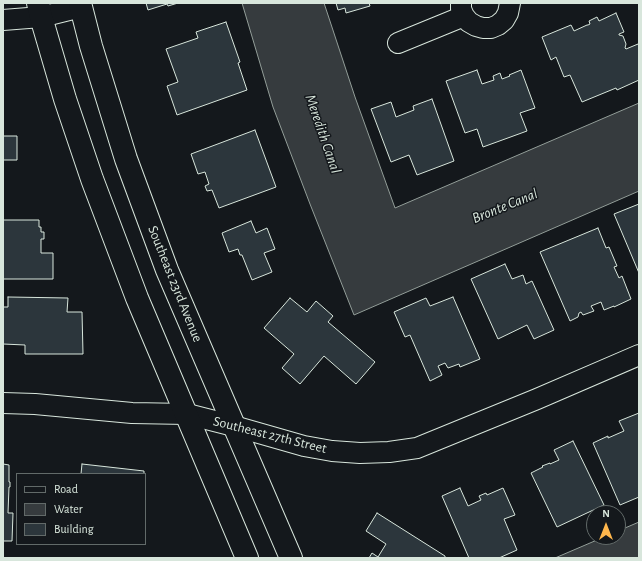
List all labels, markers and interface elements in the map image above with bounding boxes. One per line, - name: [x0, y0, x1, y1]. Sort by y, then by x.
- water label: Meredith Canal: [301, 92, 345, 176]
- water label: Bronte Canal: [470, 185, 540, 227]
- street label: Southeast 23rd Avenue: [144, 223, 206, 345]
- street label: Southeast 27th Street: [212, 413, 328, 457]
- legend: [16, 473, 146, 545]
- text: Road: [54, 483, 78, 495]
- text: Water: [54, 503, 83, 515]
- north arrow: [586, 505, 626, 545]
- text: N: [602, 508, 610, 519]
- text: Building: [54, 523, 94, 535]

